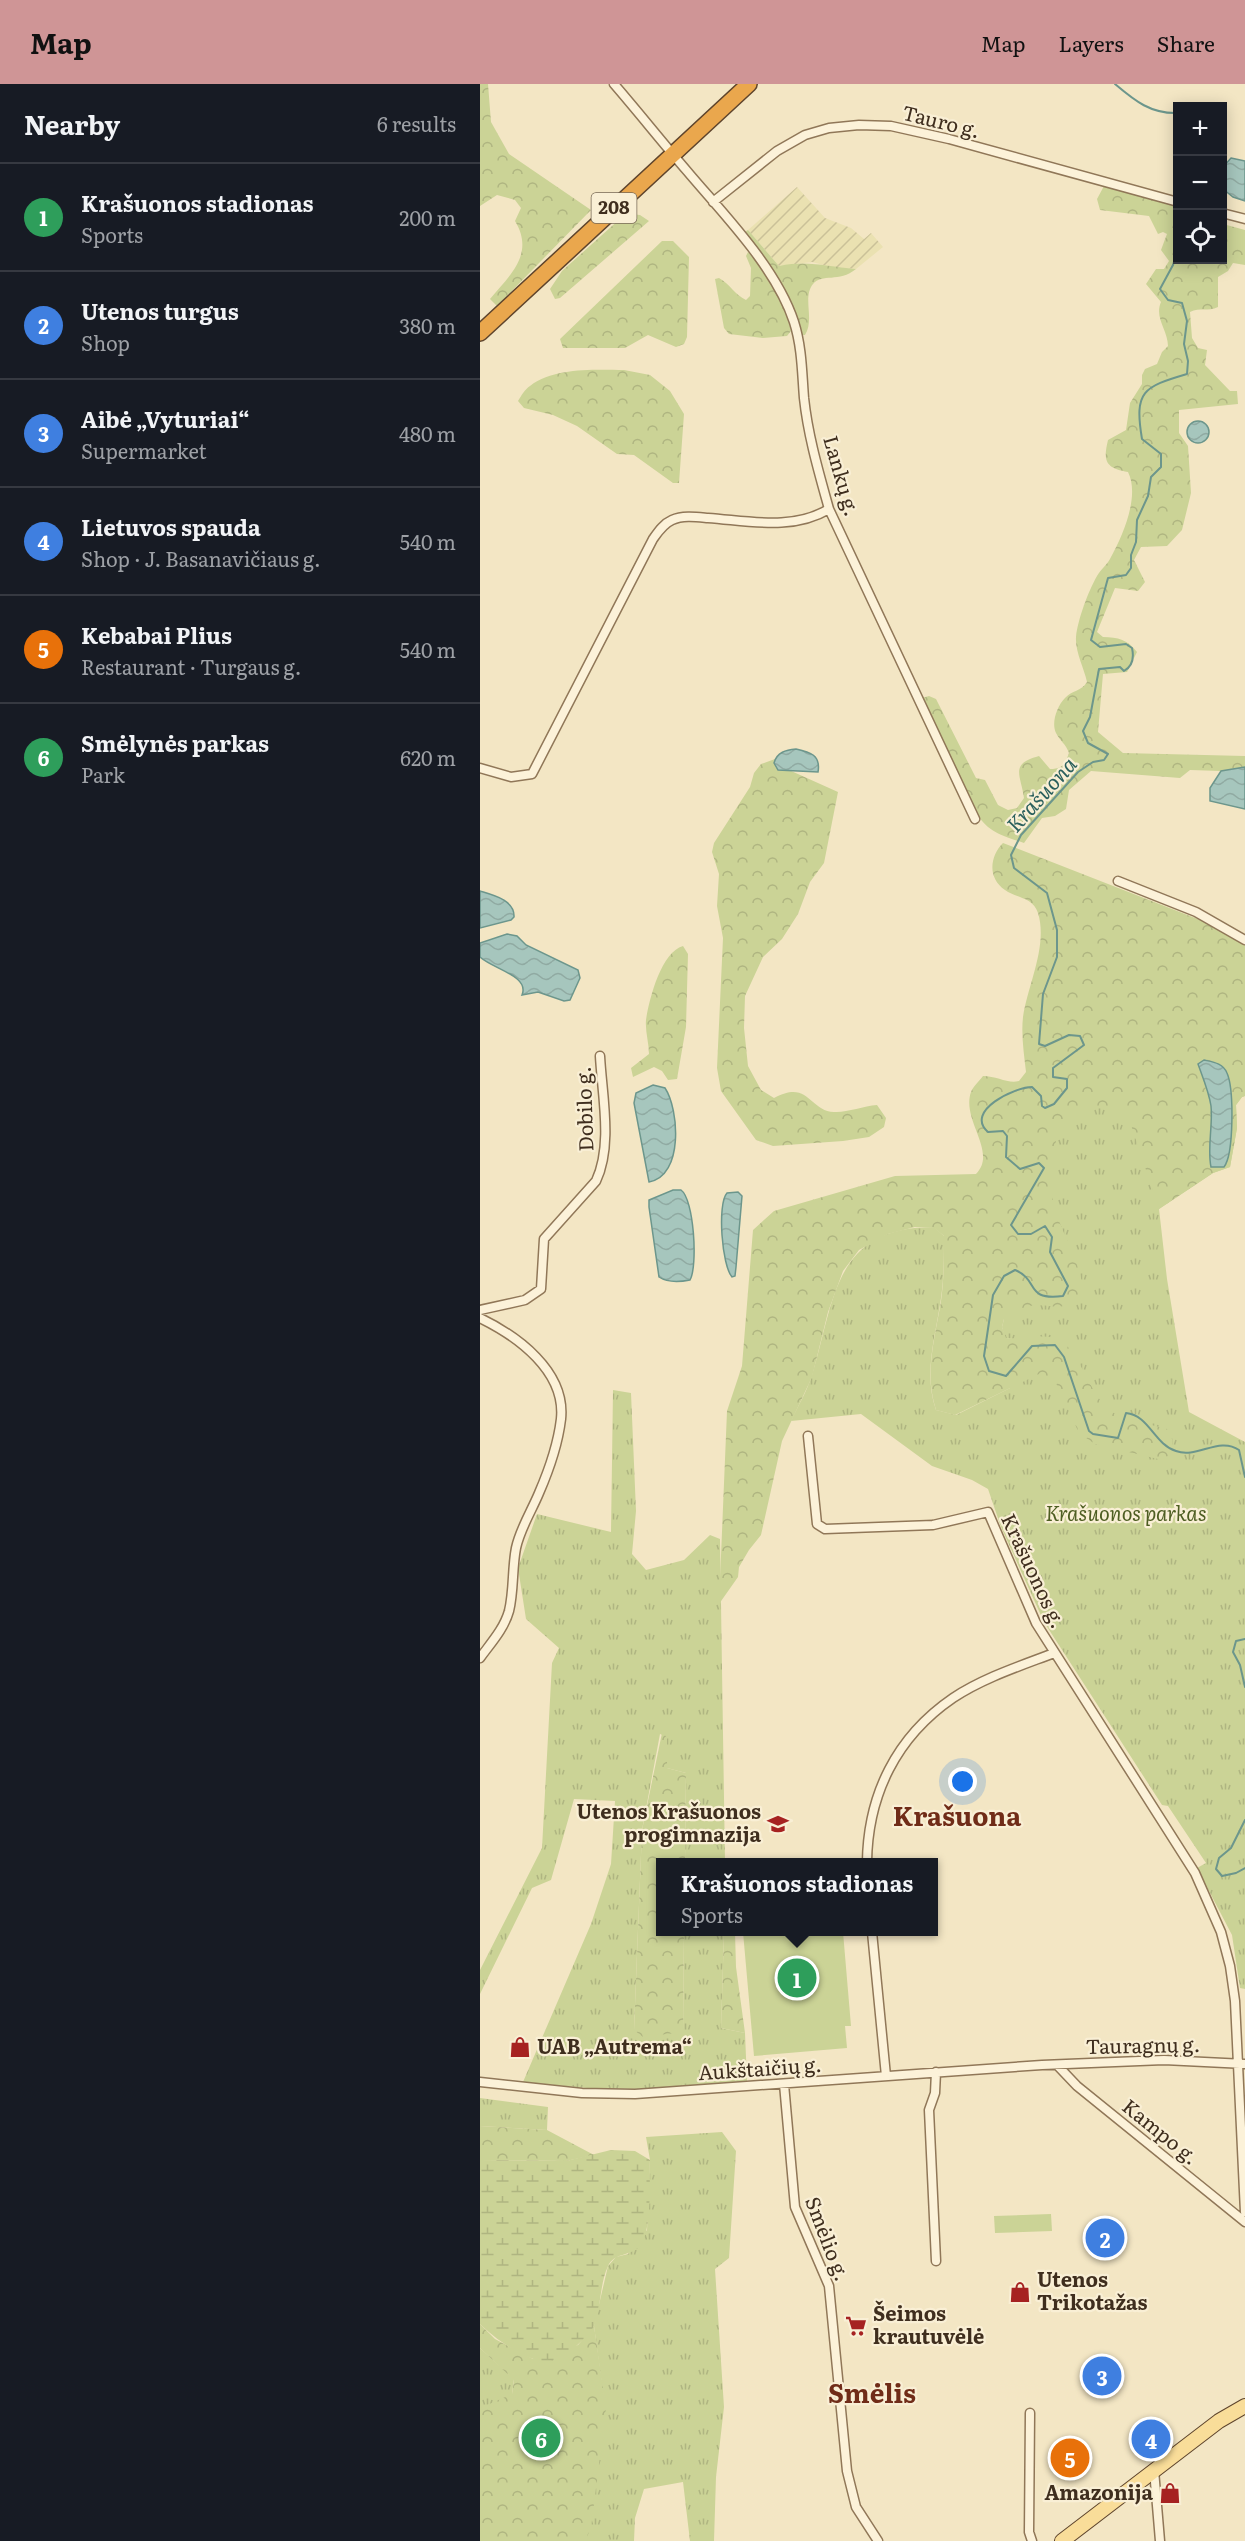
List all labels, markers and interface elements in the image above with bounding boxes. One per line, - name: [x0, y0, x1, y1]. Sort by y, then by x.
- text: Map: [30, 21, 92, 63]
- text: Map: [981, 27, 1026, 58]
- text: Layers: [1059, 27, 1124, 58]
- text: Share: [1157, 27, 1215, 58]
- street label: Tauro g.: [899, 96, 983, 144]
- map controls: [1173, 102, 1227, 264]
- button: +: [1173, 102, 1227, 156]
- text: Nearby: [24, 104, 120, 143]
- text: 6 results: [377, 108, 456, 138]
- button: −: [1173, 156, 1227, 210]
- text: Krašuonos stadionas: [81, 186, 314, 219]
- road number: 208: [592, 193, 636, 223]
- text: 1: [39, 202, 48, 232]
- text: 200 m: [399, 202, 456, 232]
- button: locate: [1173, 210, 1227, 264]
- text: Sports: [81, 219, 143, 249]
- text: Utenos turgus: [81, 294, 239, 327]
- text: 2: [38, 310, 49, 340]
- text: 380 m: [399, 310, 456, 340]
- text: Shop: [81, 327, 130, 357]
- text: Aibė „Vyturiai“: [81, 402, 250, 435]
- text: 3: [38, 418, 49, 448]
- text: 480 m: [399, 418, 456, 448]
- street label: Lankų g.: [817, 432, 869, 519]
- text: Supermarket: [81, 435, 207, 465]
- text: Lietuvos spauda: [81, 510, 261, 543]
- text: 4: [37, 526, 50, 556]
- text: 540 m: [400, 526, 456, 556]
- text: Shop · J. Basanavičiaus g.: [81, 543, 321, 573]
- text: Kebabai Plius: [81, 618, 232, 651]
- text: 5: [38, 634, 49, 664]
- text: 540 m: [400, 634, 456, 664]
- text: Restaurant · Turgaus g.: [81, 651, 301, 681]
- text: Smėlynės parkas: [81, 726, 269, 759]
- text: 6: [38, 742, 49, 772]
- text: 620 m: [400, 742, 456, 772]
- water label: Krašuona: [998, 749, 1082, 838]
- text: Park: [81, 759, 125, 789]
- street label: Dobilo g.: [567, 1066, 599, 1152]
- park label: Krašuonos parkas: [1045, 1497, 1207, 1527]
- street label: Krašuonos g.: [995, 1508, 1075, 1633]
- your location: [948, 1767, 977, 1796]
- place label: Utenos Krašuonos progimnazija: [577, 1795, 761, 1848]
- district label: Krašuona: [893, 1795, 1021, 1834]
- school or university icon: Utenos Krašuonos progimnazija: [766, 1812, 790, 1836]
- popup: [656, 1858, 938, 1936]
- text: Krašuonos stadionas: [681, 1866, 913, 1899]
- text: Sports: [681, 1899, 743, 1929]
- pin: 1: [778, 1956, 816, 2000]
- street label: Tauragnų g.: [1085, 2028, 1201, 2060]
- place label: UAB „Autrema“: [537, 2030, 692, 2060]
- shop icon: UAB „Autrema“: [508, 2035, 532, 2059]
- street label: Aukštaičių g.: [697, 2048, 823, 2086]
- street label: Kampo g.: [1117, 2090, 1206, 2171]
- street label: Smėlio g.: [799, 2192, 859, 2285]
- pin: 2: [1086, 2216, 1124, 2260]
- place label: Utenos Trikotažas: [1037, 2263, 1148, 2316]
- shop icon: Utenos Trikotažas: [1008, 2280, 1032, 2304]
- place label: Šeimos krautuvėlė: [873, 2297, 984, 2350]
- supermarket icon: Šeimos krautuvėlė: [844, 2314, 868, 2338]
- pin: 3: [1082, 2354, 1122, 2398]
- district label: Smėlis: [828, 2372, 916, 2411]
- pin: 6: [522, 2416, 560, 2460]
- pin: 4: [1132, 2416, 1170, 2462]
- pin: 5: [1050, 2436, 1090, 2480]
- place label: Amazonija: [1044, 2476, 1153, 2506]
- shop icon: Amazonija: [1158, 2481, 1182, 2505]

